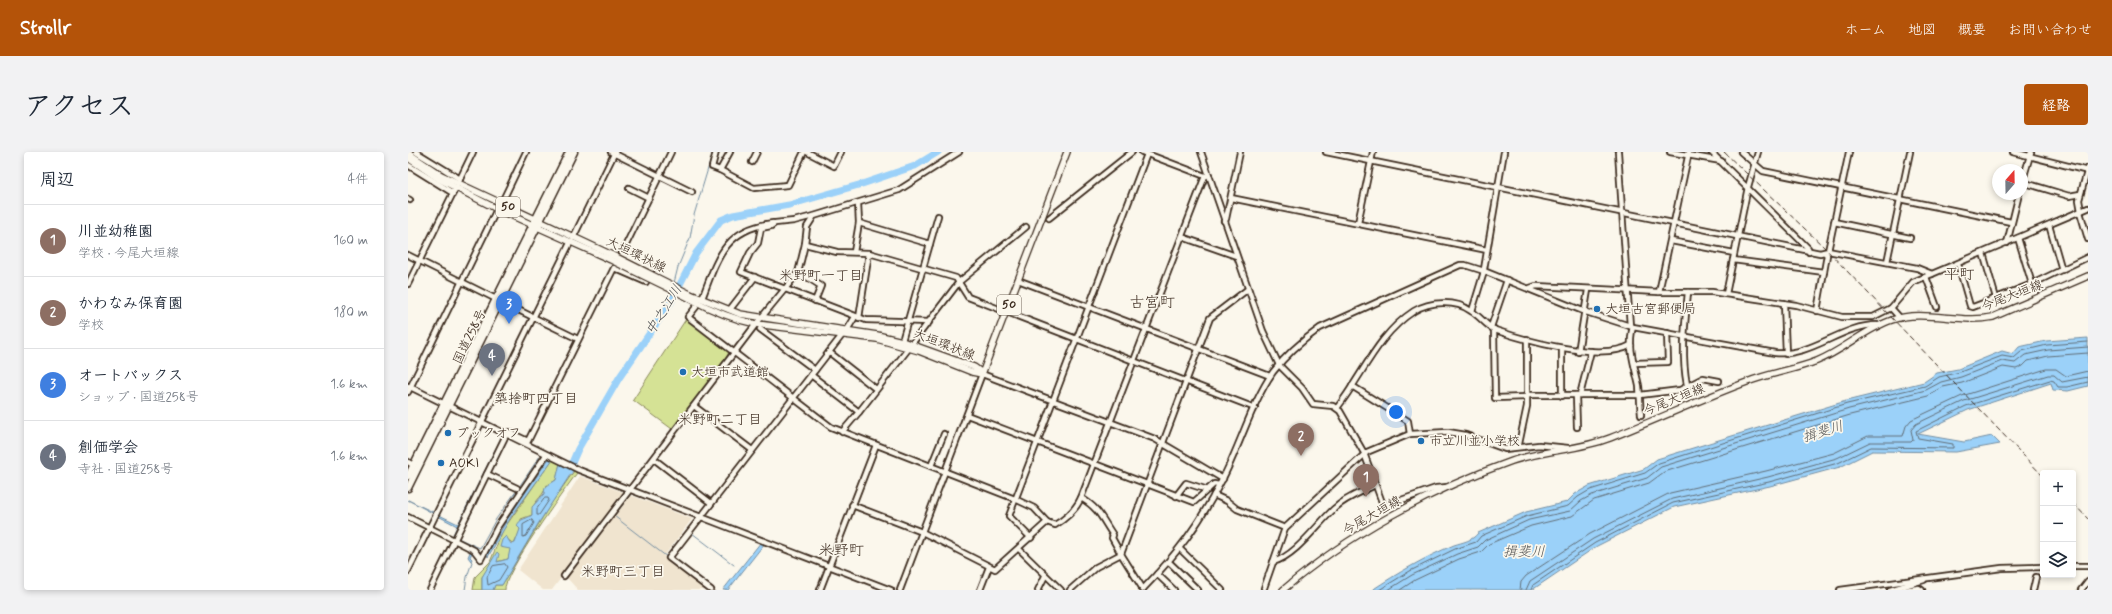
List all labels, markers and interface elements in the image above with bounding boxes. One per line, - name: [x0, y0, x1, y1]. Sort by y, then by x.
- text: Strollr: [20, 16, 71, 41]
- text: ホーム: [1845, 21, 1886, 39]
- text: 地図: [1908, 21, 1936, 39]
- text: 概要: [1958, 21, 1986, 39]
- text: お問い合わせ: [2008, 21, 2092, 39]
- button: 経路: [2024, 84, 2088, 125]
- text: アクセス: [24, 89, 134, 126]
- north arrow: [1992, 164, 2028, 200]
- text: 周辺: [40, 169, 74, 191]
- text: 4件: [347, 171, 368, 188]
- road number: 50: [496, 197, 520, 217]
- text: 川並幼稚園: [78, 222, 153, 242]
- text: 1: [50, 232, 56, 249]
- text: 160 m: [333, 232, 368, 249]
- street label: 大垣環状線: [603, 233, 670, 277]
- text: 学校 · 今尾大垣線: [78, 245, 179, 262]
- district label: 平町: [1944, 265, 1975, 285]
- district label: 米野町一丁目: [779, 267, 863, 285]
- street label: 今尾大垣線: [1979, 276, 2046, 316]
- water label: 中之江川: [642, 281, 686, 339]
- pin: 3: [496, 291, 522, 324]
- district label: 古宮町: [1129, 293, 1175, 313]
- text: かわなみ保育園: [78, 294, 183, 314]
- road number: 50: [997, 295, 1021, 315]
- place label: 大垣古宮郵便局: [1605, 301, 1696, 318]
- text: 2: [50, 304, 56, 321]
- text: 180 m: [333, 304, 368, 321]
- marker: 大垣古宮郵便局: [1592, 304, 1602, 314]
- street label: 国道258号: [449, 307, 491, 367]
- text: 学校: [78, 317, 104, 334]
- street label: 大垣環状線: [911, 325, 978, 365]
- pin: 4: [479, 343, 505, 376]
- place label: 大垣市武道館: [691, 364, 769, 381]
- text: オートバックス: [78, 366, 183, 386]
- marker: 大垣市武道館: [678, 367, 688, 377]
- text: 3: [50, 376, 56, 393]
- text: 1.6 km: [330, 376, 368, 393]
- street label: 今尾大垣線: [1641, 380, 1708, 420]
- text: ショップ · 国道258号: [78, 389, 199, 406]
- district label: 築捨町四丁目: [494, 390, 578, 408]
- your location: [1386, 402, 1406, 422]
- district label: 米野町二丁目: [678, 411, 762, 429]
- water label: 揖斐川: [1800, 417, 1846, 447]
- pin: 2: [1288, 423, 1314, 456]
- place label: ブックオフ: [456, 425, 521, 442]
- marker: ブックオフ: [443, 428, 453, 438]
- place label: 市立川並小学校: [1429, 433, 1520, 450]
- marker: 市立川並小学校: [1416, 436, 1426, 446]
- text: 創価学会: [78, 438, 138, 458]
- text: 4: [49, 448, 57, 465]
- text: 1.6 km: [330, 448, 368, 465]
- place label: AOKI: [449, 455, 479, 472]
- marker: AOKI: [436, 458, 446, 468]
- text: 寺社 · 国道258号: [78, 461, 173, 478]
- pin: 1: [1353, 464, 1379, 497]
- map controls: [2040, 470, 2076, 578]
- button: +: [2040, 470, 2076, 506]
- street label: 今尾大垣線: [1340, 492, 1405, 540]
- button: −: [2040, 506, 2076, 542]
- district label: 米野町: [818, 541, 864, 561]
- button: layers: [2040, 542, 2076, 578]
- water label: 揖斐川: [1503, 543, 1545, 561]
- district label: 米野町三丁目: [581, 563, 665, 581]

